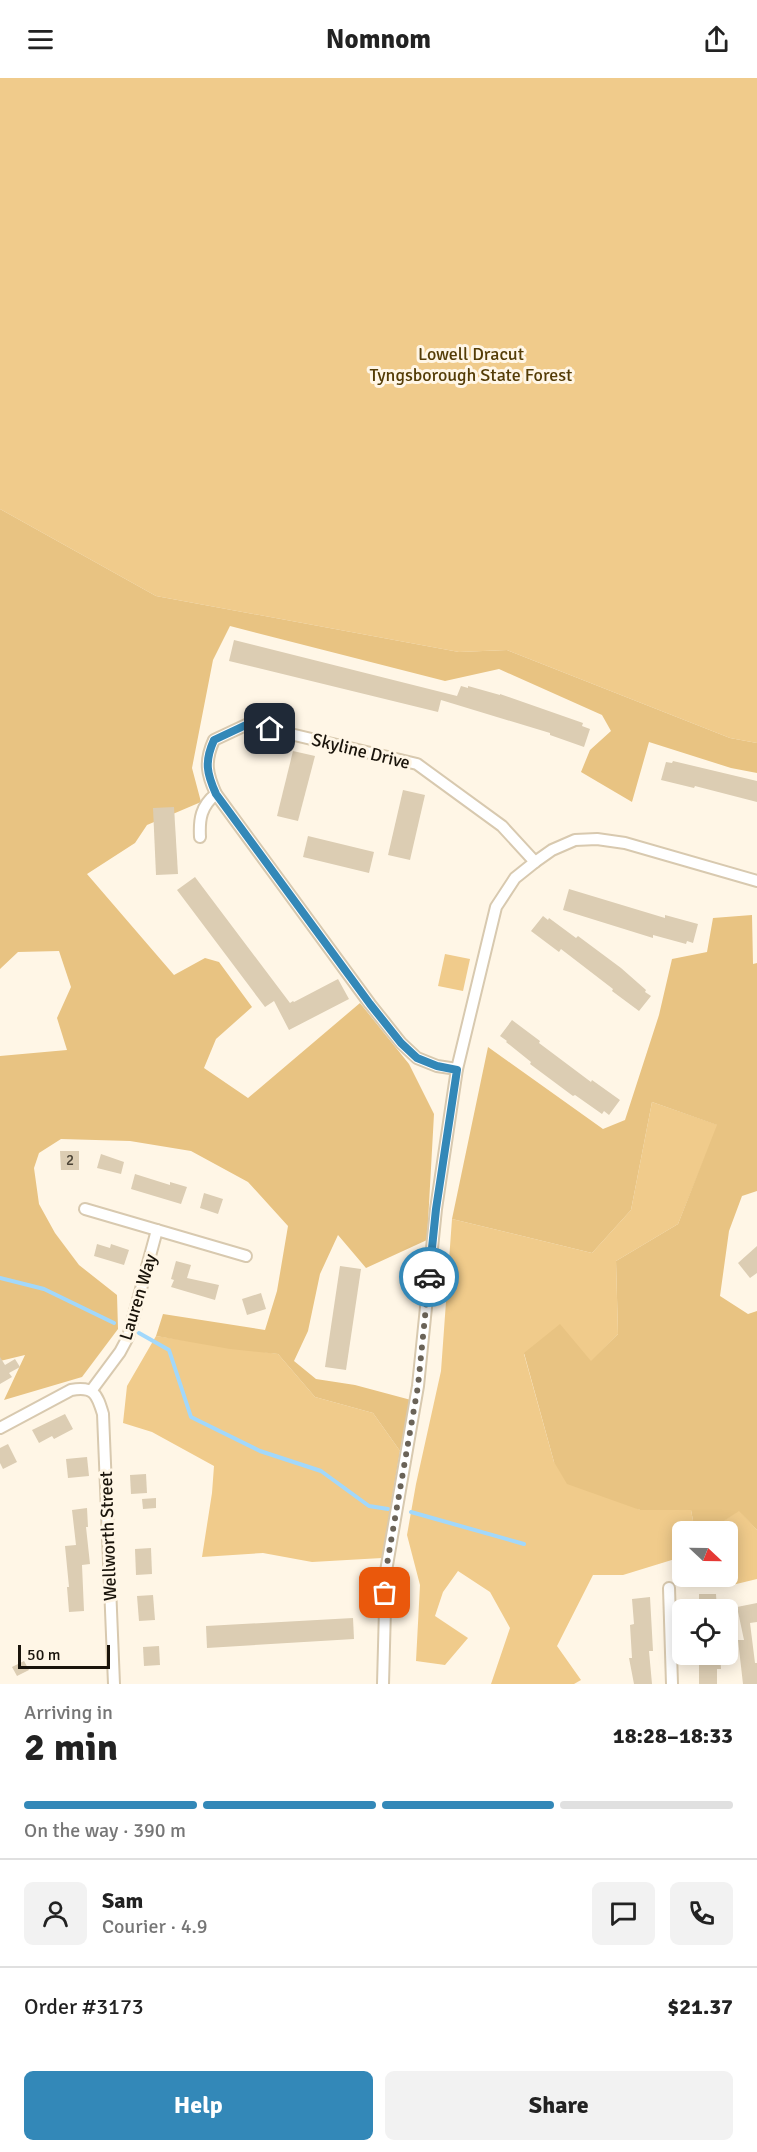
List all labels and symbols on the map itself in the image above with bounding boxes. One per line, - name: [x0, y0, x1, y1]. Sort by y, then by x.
- park label: Lowell Dracut Tyngsborough State Forest: [370, 343, 572, 386]
- pin: [244, 703, 295, 754]
- street label: Skyline Drive: [310, 728, 412, 774]
- house number: 2: [66, 1151, 74, 1169]
- courier: [399, 1247, 459, 1307]
- street label: Lauren Way: [114, 1251, 162, 1343]
- street label: Wellworth Street: [95, 1471, 121, 1601]
- north arrow: [672, 1521, 738, 1587]
- pin: [359, 1567, 410, 1618]
- scale bar: [18, 1642, 110, 1670]

